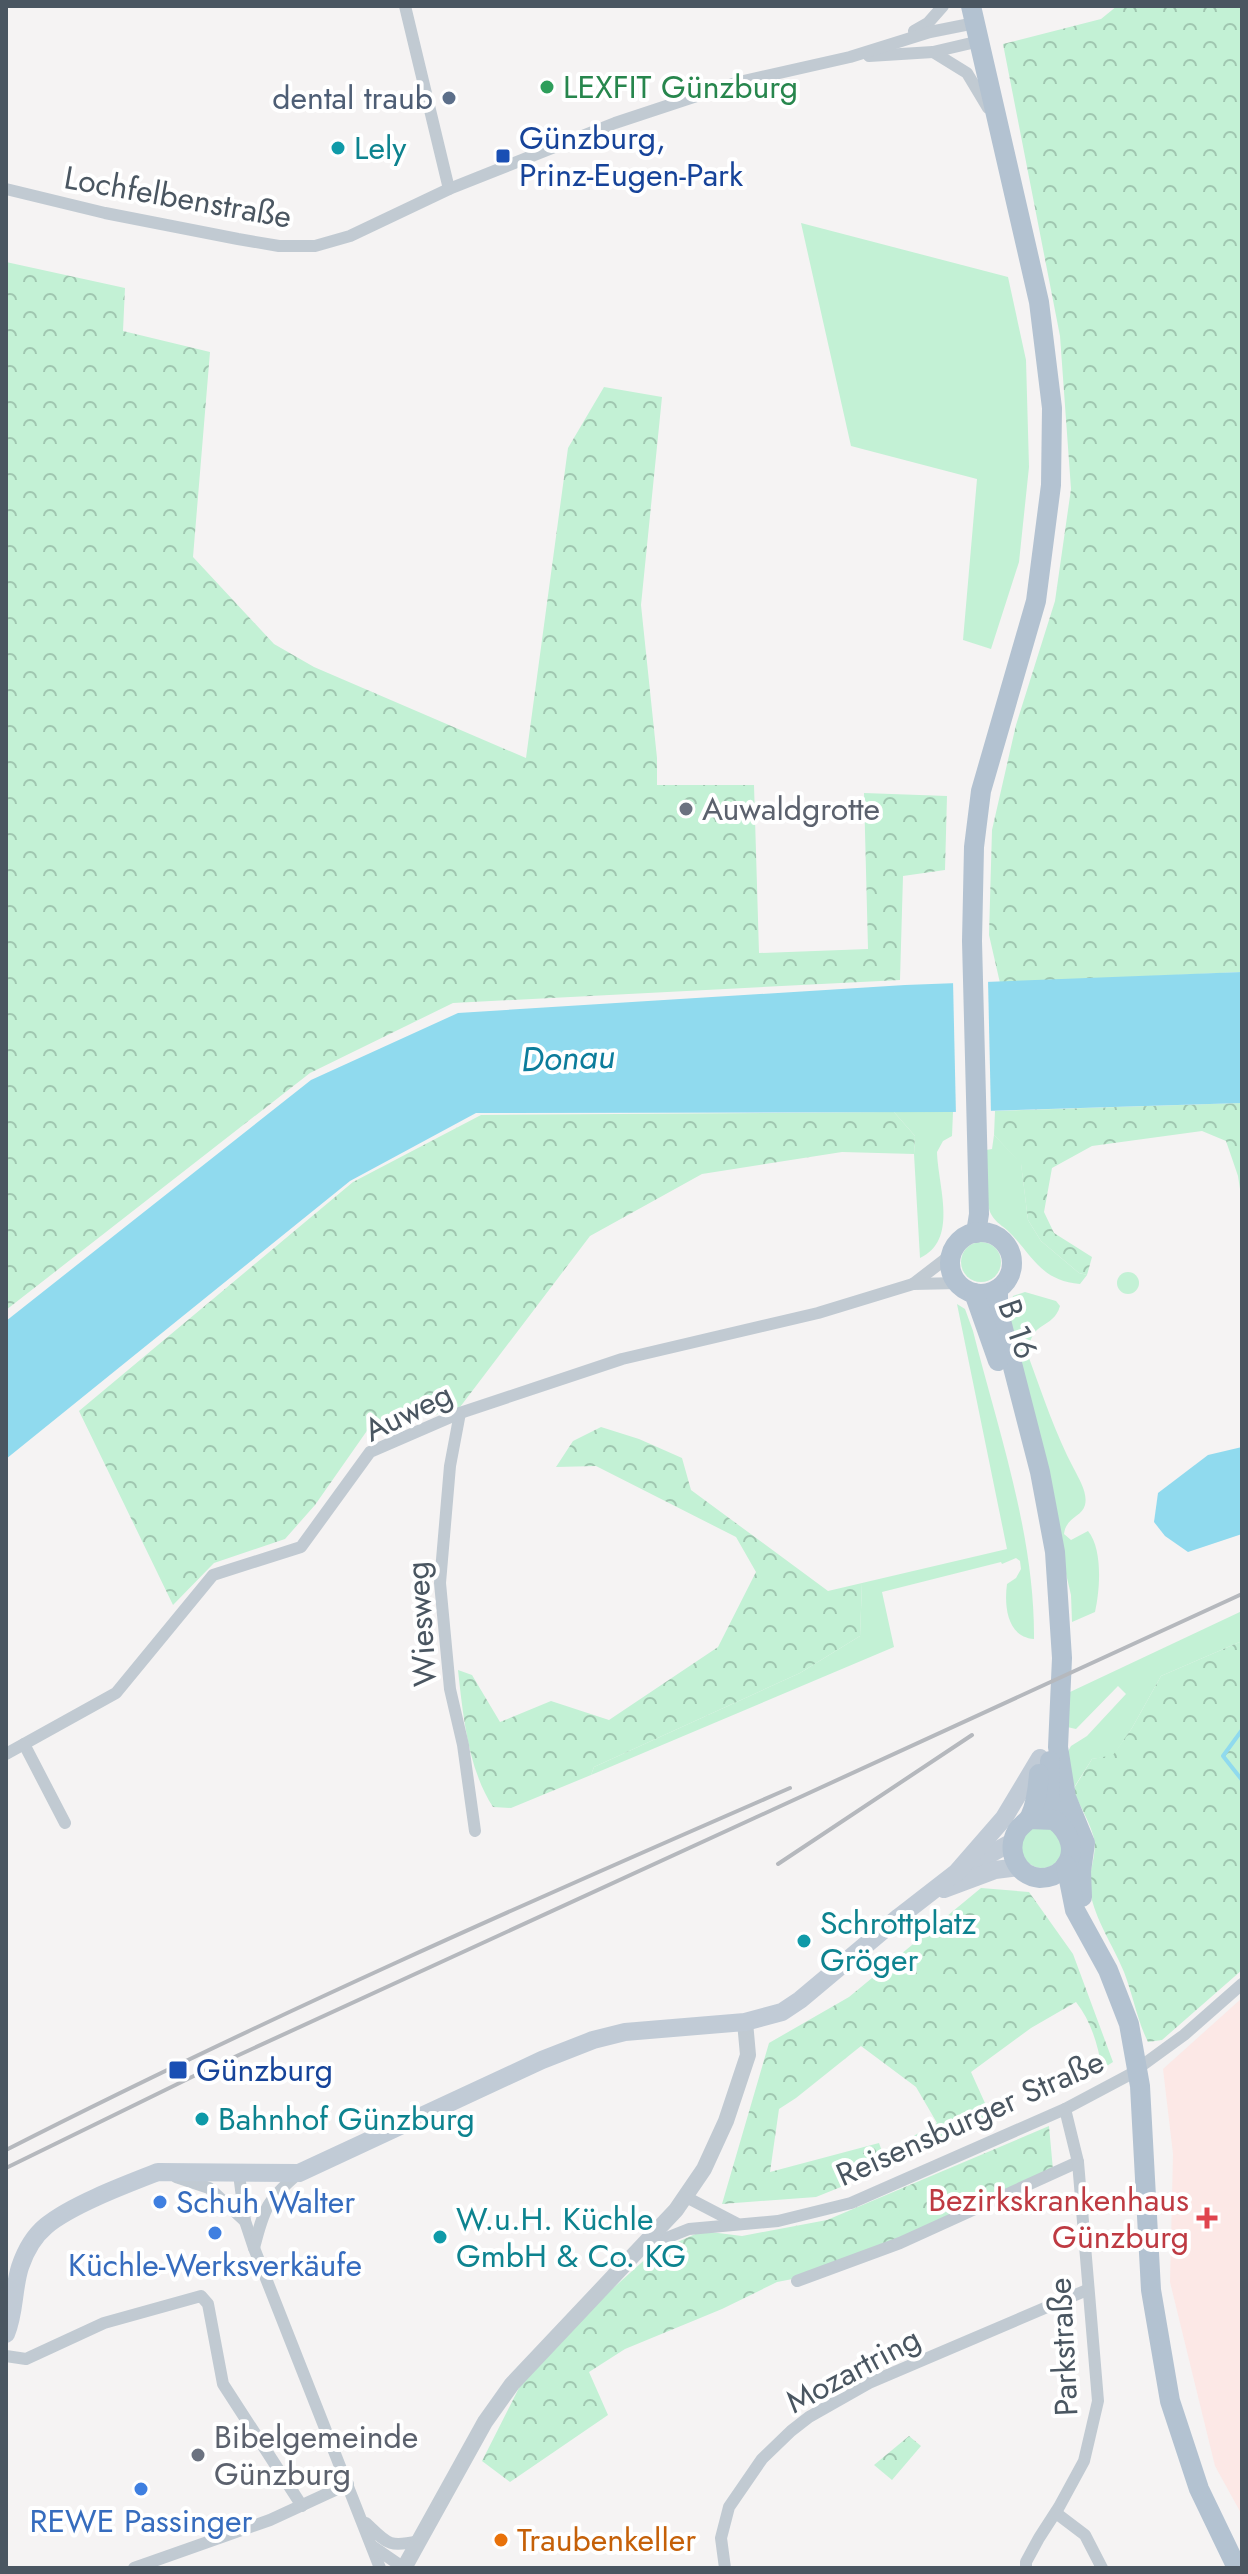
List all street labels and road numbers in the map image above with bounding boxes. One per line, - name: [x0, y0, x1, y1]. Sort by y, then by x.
- street label: Lochfelbenstraße: [61, 154, 295, 240]
- street label: B 16: [986, 1293, 1050, 1365]
- street label: Auweg: [356, 1371, 460, 1453]
- street label: Wiesweg: [394, 1560, 448, 1688]
- street label: Reisensburger Straße: [829, 2038, 1111, 2198]
- street label: Parkstraße: [1036, 2277, 1090, 2417]
- street label: Mozartring: [778, 2315, 928, 2425]

